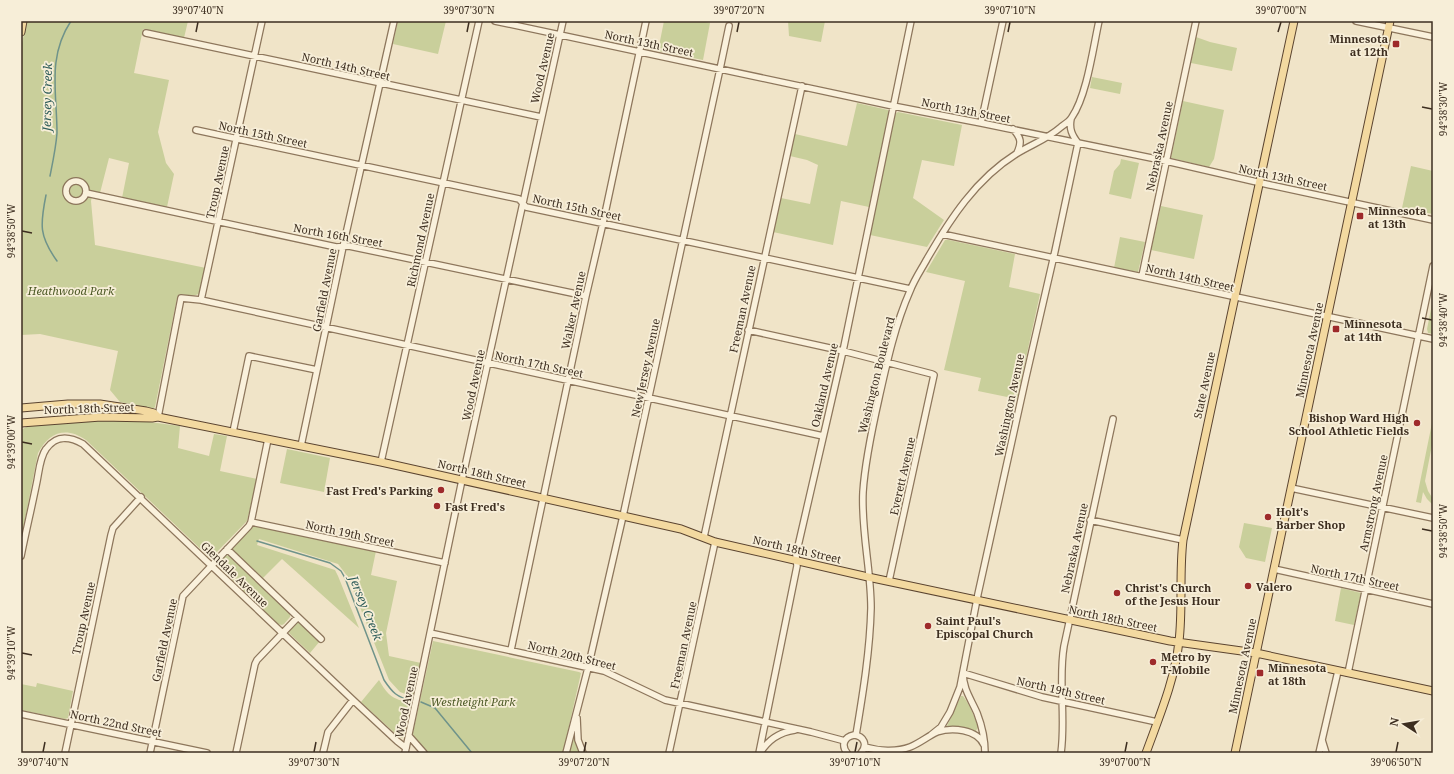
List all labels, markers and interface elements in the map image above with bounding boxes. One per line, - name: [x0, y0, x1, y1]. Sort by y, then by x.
- text: 39°07'40"N: [172, 3, 224, 17]
- text: 39°07'30"N: [443, 3, 495, 17]
- text: 39°07'20"N: [713, 3, 765, 17]
- text: 39°07'10"N: [984, 3, 1036, 17]
- text: 39°07'00"N: [1255, 3, 1307, 17]
- street label: North 13th Street: [603, 26, 695, 60]
- street label: Wood Avenue: [527, 31, 557, 105]
- place label: Minnesota at 12th: [1330, 31, 1389, 59]
- marker: Minnesota at 12th: [1391, 39, 1401, 49]
- street label: North 14th Street: [300, 49, 392, 83]
- water label: Jersey Creek: [38, 62, 56, 133]
- text: 94°38'30"W: [1436, 81, 1450, 136]
- street label: North 13th Street: [920, 94, 1012, 126]
- street label: Nebraska Avenue: [1142, 99, 1176, 193]
- street label: North 15th Street: [217, 117, 309, 151]
- street label: Troup Avenue: [202, 144, 232, 220]
- street label: North 13th Street: [1237, 160, 1329, 194]
- street label: North 15th Street: [531, 190, 623, 224]
- street label: Richmond Avenue: [403, 191, 437, 288]
- text: 94°38'50"W: [4, 203, 18, 258]
- place label: Minnesota at 13th: [1368, 203, 1427, 231]
- marker: Minnesota at 13th: [1355, 211, 1365, 221]
- street label: North 16th Street: [292, 220, 384, 250]
- street label: Garfield Avenue: [309, 247, 339, 333]
- street label: North 14th Street: [1144, 260, 1236, 294]
- street label: Freeman Avenue: [725, 264, 759, 354]
- street label: Walker Avenue: [557, 269, 589, 351]
- park label: Heathwood Park: [27, 283, 115, 298]
- text: 94°38'40"W: [1436, 292, 1450, 347]
- street label: Minnesota Avenue: [1292, 301, 1326, 399]
- street label: Washington Boulevard: [854, 315, 898, 435]
- place label: Minnesota at 14th: [1344, 316, 1403, 344]
- street label: New Jersey Avenue: [627, 317, 663, 419]
- marker: Minnesota at 14th: [1331, 324, 1341, 334]
- street label: Oakland Avenue: [807, 341, 841, 429]
- street label: North 17th Street: [493, 347, 585, 381]
- street label: Wood Avenue: [458, 348, 488, 422]
- street label: State Avenue: [1190, 350, 1218, 420]
- street label: Washington Avenue: [991, 352, 1027, 458]
- street label: North 18th Street: [44, 399, 135, 417]
- place label: Bishop Ward High School Athletic Fields: [1289, 410, 1410, 438]
- text: 94°39'00"W: [4, 414, 18, 469]
- marker: Bishop Ward High School Athletic Fields: [1412, 418, 1422, 428]
- street label: Everett Avenue: [886, 435, 918, 517]
- street label: Armstrong Avenue: [1355, 453, 1391, 553]
- street label: North 18th Street: [436, 456, 528, 490]
- place label: Fast Fred's Parking: [326, 483, 434, 498]
- marker: Fast Fred's Parking: [436, 485, 446, 495]
- place label: Fast Fred's: [445, 499, 505, 514]
- marker: Fast Fred's: [432, 501, 442, 511]
- street label: Nebraska Avenue: [1057, 501, 1091, 595]
- text: 94°38'50"W: [1436, 503, 1450, 558]
- place label: Holt's Barber Shop: [1276, 504, 1345, 532]
- marker: Holt's Barber Shop: [1263, 512, 1273, 522]
- street label: North 19th Street: [304, 516, 396, 550]
- street label: North 18th Street: [751, 532, 843, 566]
- street label: Glendale Avenue: [198, 538, 272, 610]
- street label: North 17th Street: [1309, 560, 1401, 594]
- water label: Jersey Creek: [345, 571, 387, 644]
- place label: Valero: [1256, 579, 1293, 594]
- street label: Troup Avenue: [68, 580, 98, 656]
- place label: Christ's Church of the Jesus Hour: [1125, 580, 1221, 608]
- marker: Valero: [1243, 581, 1253, 591]
- marker: Christ's Church of the Jesus Hour: [1112, 588, 1122, 598]
- street label: Garfield Avenue: [148, 597, 180, 683]
- street label: Freeman Avenue: [666, 600, 700, 690]
- street label: North 18th Street: [1067, 601, 1159, 635]
- place label: Saint Paul's Episcopal Church: [936, 613, 1034, 641]
- street label: Minnesota Avenue: [1225, 617, 1259, 715]
- marker: Saint Paul's Episcopal Church: [923, 621, 933, 631]
- text: 94°39'10"W: [4, 625, 18, 680]
- street label: North 20th Street: [526, 637, 618, 673]
- place label: Metro by T-Mobile: [1161, 649, 1212, 677]
- marker: Metro by T-Mobile: [1148, 657, 1158, 667]
- place label: Minnesota at 18th: [1268, 660, 1327, 688]
- street label: Wood Avenue: [391, 665, 421, 739]
- marker: Minnesota at 18th: [1255, 668, 1265, 678]
- street label: North 19th Street: [1015, 673, 1107, 707]
- park label: Westheight Park: [431, 694, 516, 709]
- north arrow: [1384, 704, 1424, 744]
- street label: North 22nd Street: [69, 706, 163, 740]
- text: N: [1385, 716, 1402, 728]
- text: 39°07'40"N: [17, 755, 69, 769]
- text: 39°07'30"N: [288, 755, 340, 769]
- text: 39°07'20"N: [558, 755, 610, 769]
- text: 39°07'10"N: [829, 755, 881, 769]
- text: 39°07'00"N: [1099, 755, 1151, 769]
- text: 39°06'50"N: [1370, 755, 1422, 769]

